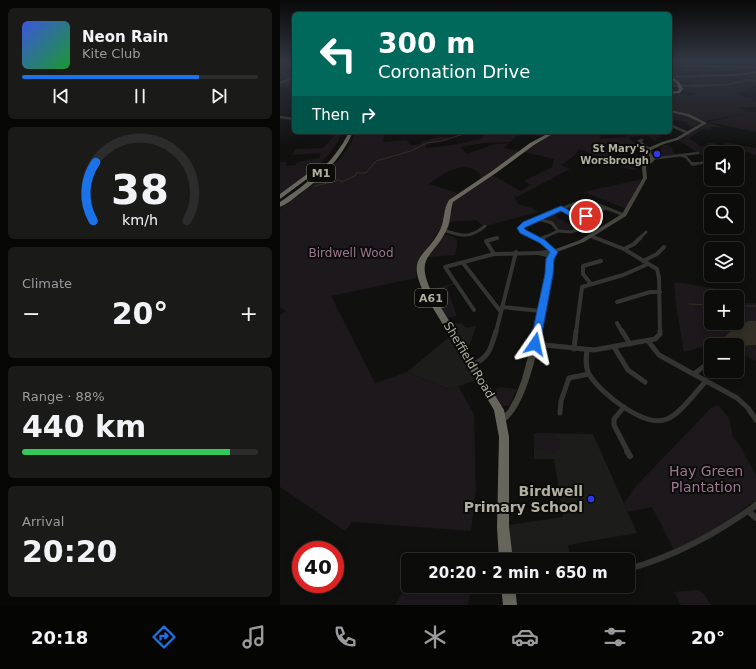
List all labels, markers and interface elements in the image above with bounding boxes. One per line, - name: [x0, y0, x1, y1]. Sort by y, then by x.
- text: 300 m: [378, 27, 475, 60]
- text: Neon Rain: [82, 28, 168, 46]
- icon: left: [312, 28, 364, 80]
- text: Kite Club: [82, 46, 141, 61]
- text: Coronation Drive: [378, 61, 530, 82]
- icon: previous: [50, 85, 72, 107]
- icon: pause: [129, 85, 151, 107]
- icon: next: [208, 85, 230, 107]
- icon: right: [357, 104, 379, 126]
- text: Then: [312, 106, 349, 124]
- place label: St Mary's, Worsbrough: [580, 143, 649, 166]
- map controls: [704, 146, 744, 378]
- button: sound: [704, 146, 744, 186]
- marker: St Mary's, Worsbrough: [652, 149, 662, 159]
- road number: M1: [307, 164, 335, 182]
- text: 38: [111, 165, 169, 214]
- button: search: [704, 194, 744, 234]
- pin: [569, 199, 603, 233]
- icon: arrive: [575, 205, 597, 227]
- text: km/h: [122, 212, 158, 228]
- button: layers: [704, 242, 744, 282]
- park label: Birdwell Wood: [308, 246, 394, 260]
- text: Climate: [22, 276, 72, 291]
- road number: A61: [415, 289, 447, 307]
- button: +: [704, 290, 744, 330]
- text: 20°: [112, 296, 168, 331]
- text: −: [22, 301, 40, 326]
- text: +: [240, 301, 258, 326]
- street label: Sheffield Road: [441, 319, 497, 401]
- position arrow: [514, 323, 556, 365]
- button: −: [704, 338, 744, 378]
- text: Range · 88%: [22, 389, 105, 404]
- text: 440 km: [22, 409, 146, 444]
- park label: Hay Green Plantation: [669, 463, 743, 495]
- place label: Birdwell Primary School: [464, 483, 583, 515]
- marker: Birdwell Primary School: [586, 494, 596, 504]
- text: Arrival: [22, 514, 64, 529]
- text: 20:20: [22, 534, 118, 569]
- speed limit sign: 40: [292, 541, 344, 593]
- text: 20:20 · 2 min · 650 m: [428, 564, 608, 582]
- icon: directions: [150, 623, 178, 651]
- icon: music: [240, 623, 268, 651]
- icon: phone: [331, 623, 359, 651]
- icon: climate: [421, 623, 449, 651]
- icon: car: [511, 623, 539, 651]
- icon: filters: [601, 623, 629, 651]
- text: 20:18: [31, 627, 88, 648]
- text: 20°: [691, 627, 725, 648]

